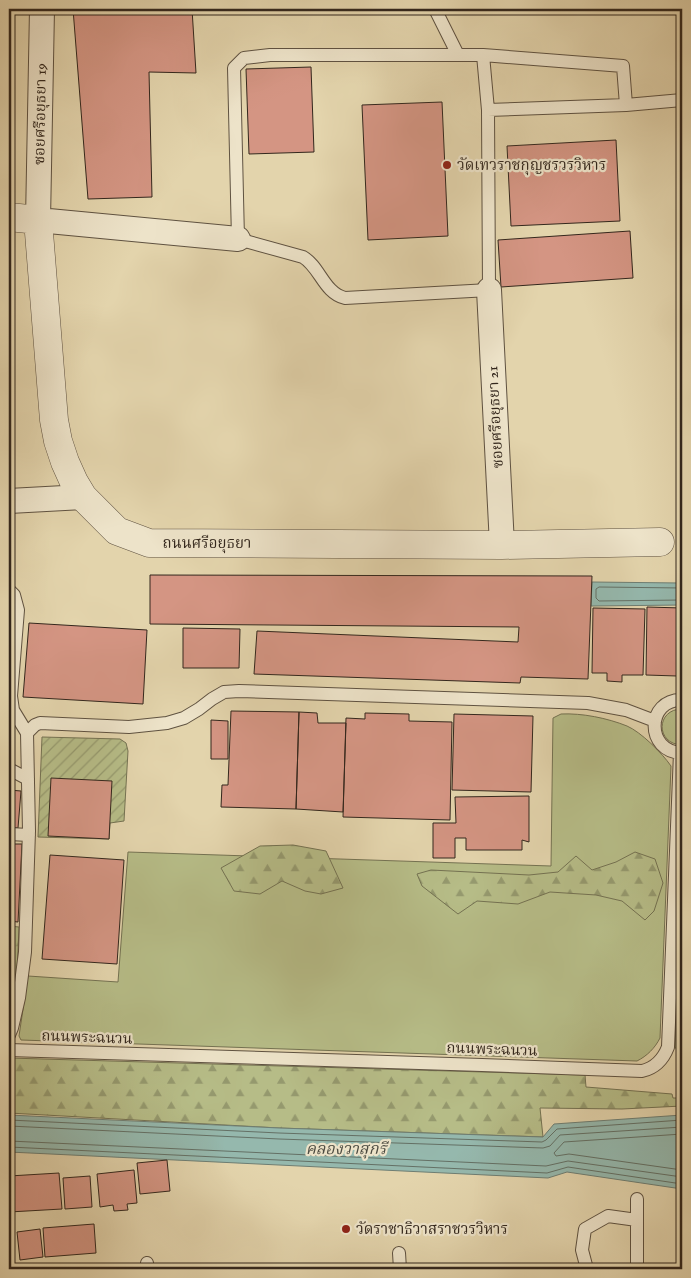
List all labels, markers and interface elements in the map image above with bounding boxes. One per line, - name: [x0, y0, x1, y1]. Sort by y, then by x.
- street label: ซอยศรีอยุธยา 19: [30, 63, 52, 165]
- place label: วัดเทวราชกุญชรวรวิหาร: [457, 156, 606, 176]
- marker: วัดเทวราชกุญชรวรวิหาร: [441, 159, 453, 171]
- street label: ซอยศรีอยุธยา 21: [483, 365, 509, 469]
- street label: ถนนศรีอยุธยา: [163, 534, 251, 554]
- street label: ถนนพระฉนวน: [41, 1026, 133, 1049]
- street label: ถนนพระฉนวน: [446, 1038, 538, 1061]
- water label: คลองวาสุกรี: [306, 1140, 389, 1160]
- place label: วัดราชาธิวาสราชวรวิหาร: [356, 1220, 508, 1239]
- marker: วัดราชาธิวาสราชวรวิหาร: [340, 1223, 352, 1235]

